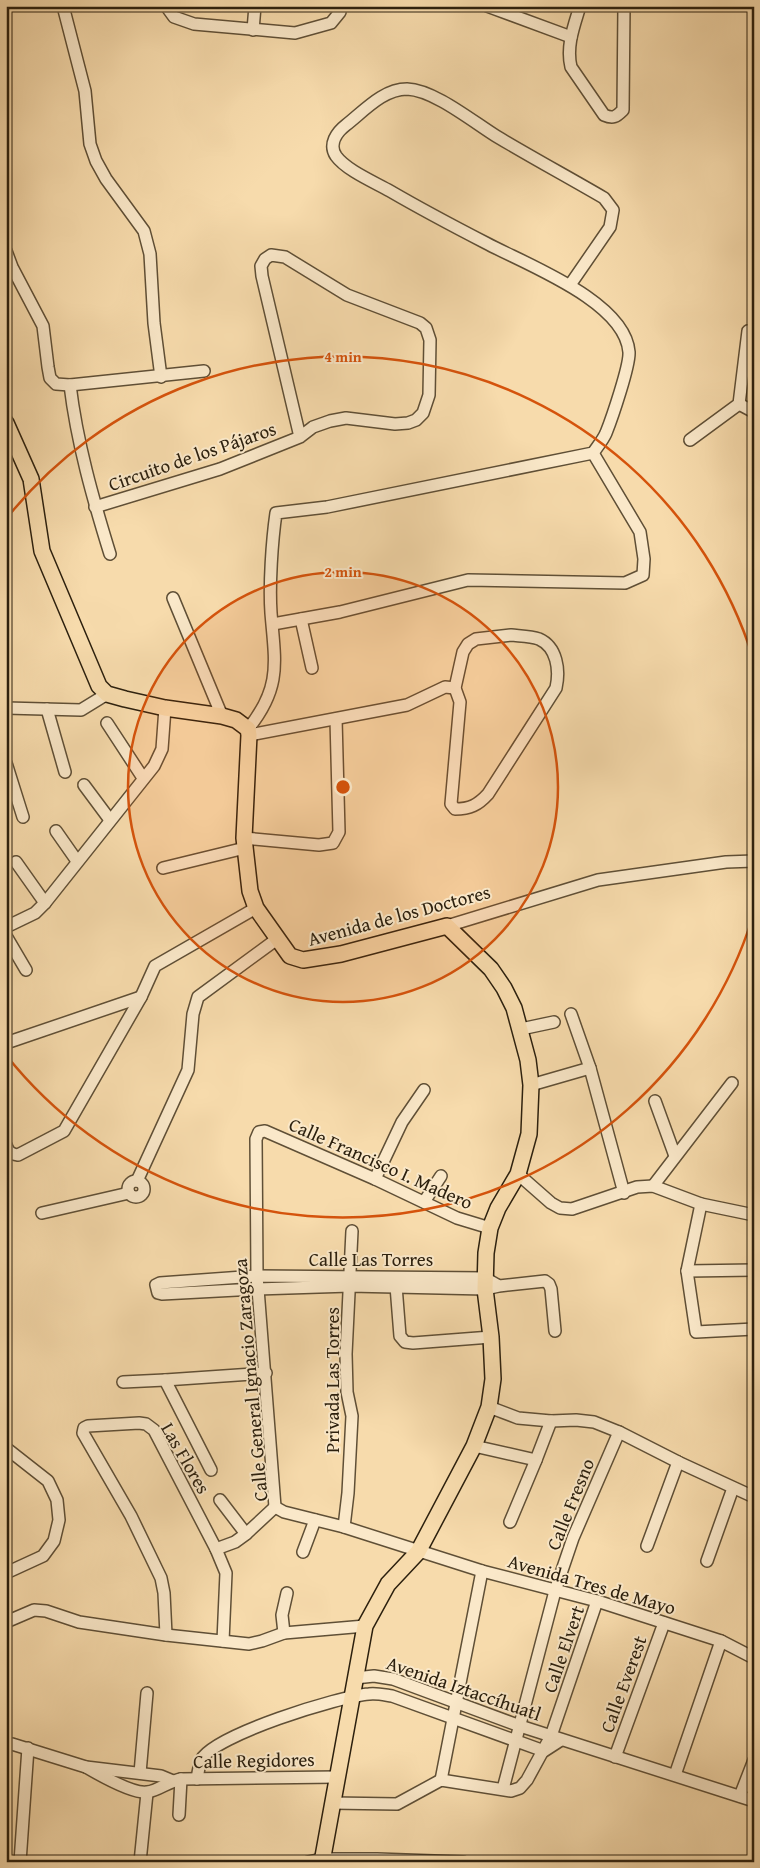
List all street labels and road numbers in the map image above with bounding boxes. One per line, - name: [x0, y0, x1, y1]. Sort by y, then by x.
- street label: Circuito de los Pájaros: [104, 414, 280, 498]
- street label: Avenida de los Doctores: [305, 877, 493, 953]
- street label: Calle Francisco I. Madero: [285, 1110, 477, 1216]
- street label: Calle Las Torres: [309, 1245, 433, 1273]
- street label: Calle General Ignacio Zaragoza: [225, 1257, 275, 1503]
- street label: Privada Las Torres: [318, 1307, 346, 1453]
- street label: Las Flores: [154, 1417, 218, 1499]
- street label: Calle Fresno: [539, 1454, 601, 1554]
- street label: Avenida Tres de Mayo: [505, 1547, 679, 1621]
- street label: Calle Elvert: [535, 1601, 591, 1696]
- street label: Calle Everest: [593, 1631, 654, 1736]
- street label: Avenida Iztaccíhuatl: [383, 1648, 545, 1728]
- street label: Calle Regidores: [193, 1745, 315, 1775]

